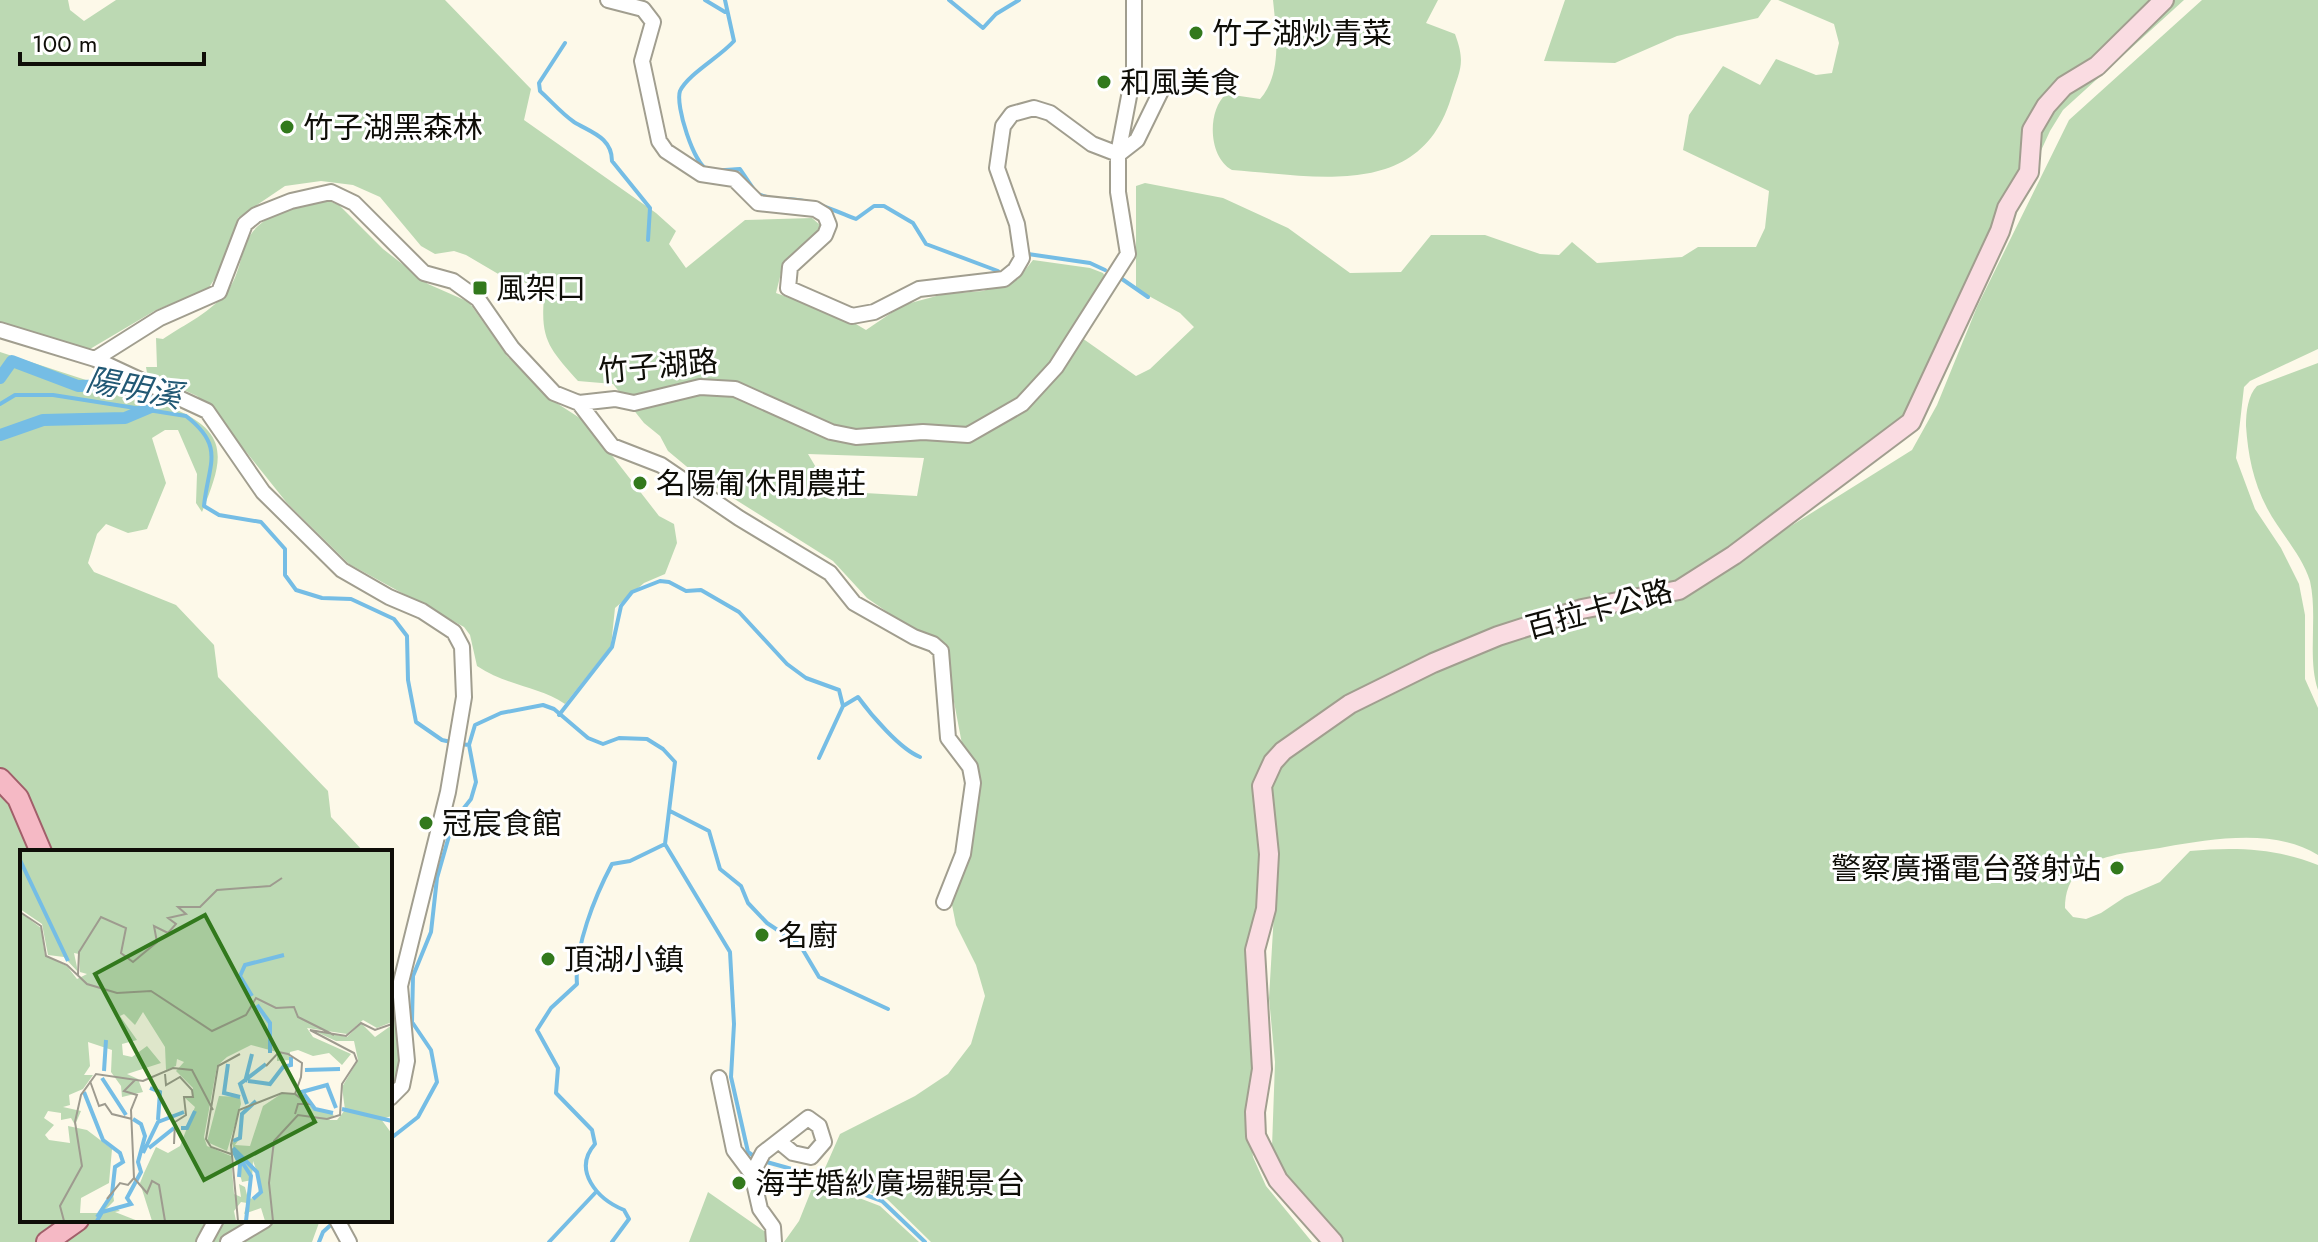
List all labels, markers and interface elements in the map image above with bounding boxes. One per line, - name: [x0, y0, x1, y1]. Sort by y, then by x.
- place label: 竹子湖炒青菜: [1212, 12, 1392, 55]
- scale bar: [20, 16, 204, 66]
- marker: 竹子湖炒青菜: [1187, 24, 1205, 42]
- text: 100 m: [32, 26, 98, 61]
- place label: 和風美食: [1120, 61, 1240, 104]
- marker: 和風美食: [1095, 73, 1113, 91]
- place label: 竹子湖黑森林: [303, 106, 483, 149]
- marker: 竹子湖黑森林: [278, 118, 296, 136]
- place label: 風架口: [496, 267, 586, 310]
- marker: 風架口: [471, 279, 489, 297]
- street label: 竹子湖路: [596, 339, 720, 393]
- water label: 陽明溪: [82, 356, 189, 420]
- place label: 名陽匍休閒農莊: [656, 462, 866, 505]
- marker: 名陽匍休閒農莊: [631, 474, 649, 492]
- street label: 百拉卡公路: [1521, 569, 1677, 649]
- place label: 冠宸食館: [442, 802, 562, 845]
- marker: 冠宸食館: [417, 814, 435, 832]
- place label: 警察廣播電台發射站: [1831, 847, 2101, 890]
- inset map: [20, 850, 392, 1222]
- marker: 警察廣播電台發射站: [2108, 859, 2126, 877]
- place label: 名廚: [778, 914, 838, 957]
- marker: 名廚: [753, 926, 771, 944]
- place label: 頂湖小鎮: [564, 938, 684, 981]
- marker: 頂湖小鎮: [539, 950, 557, 968]
- place label: 海芋婚紗廣場觀景台: [755, 1162, 1025, 1205]
- marker: 海芋婚紗廣場觀景台: [730, 1174, 748, 1192]

